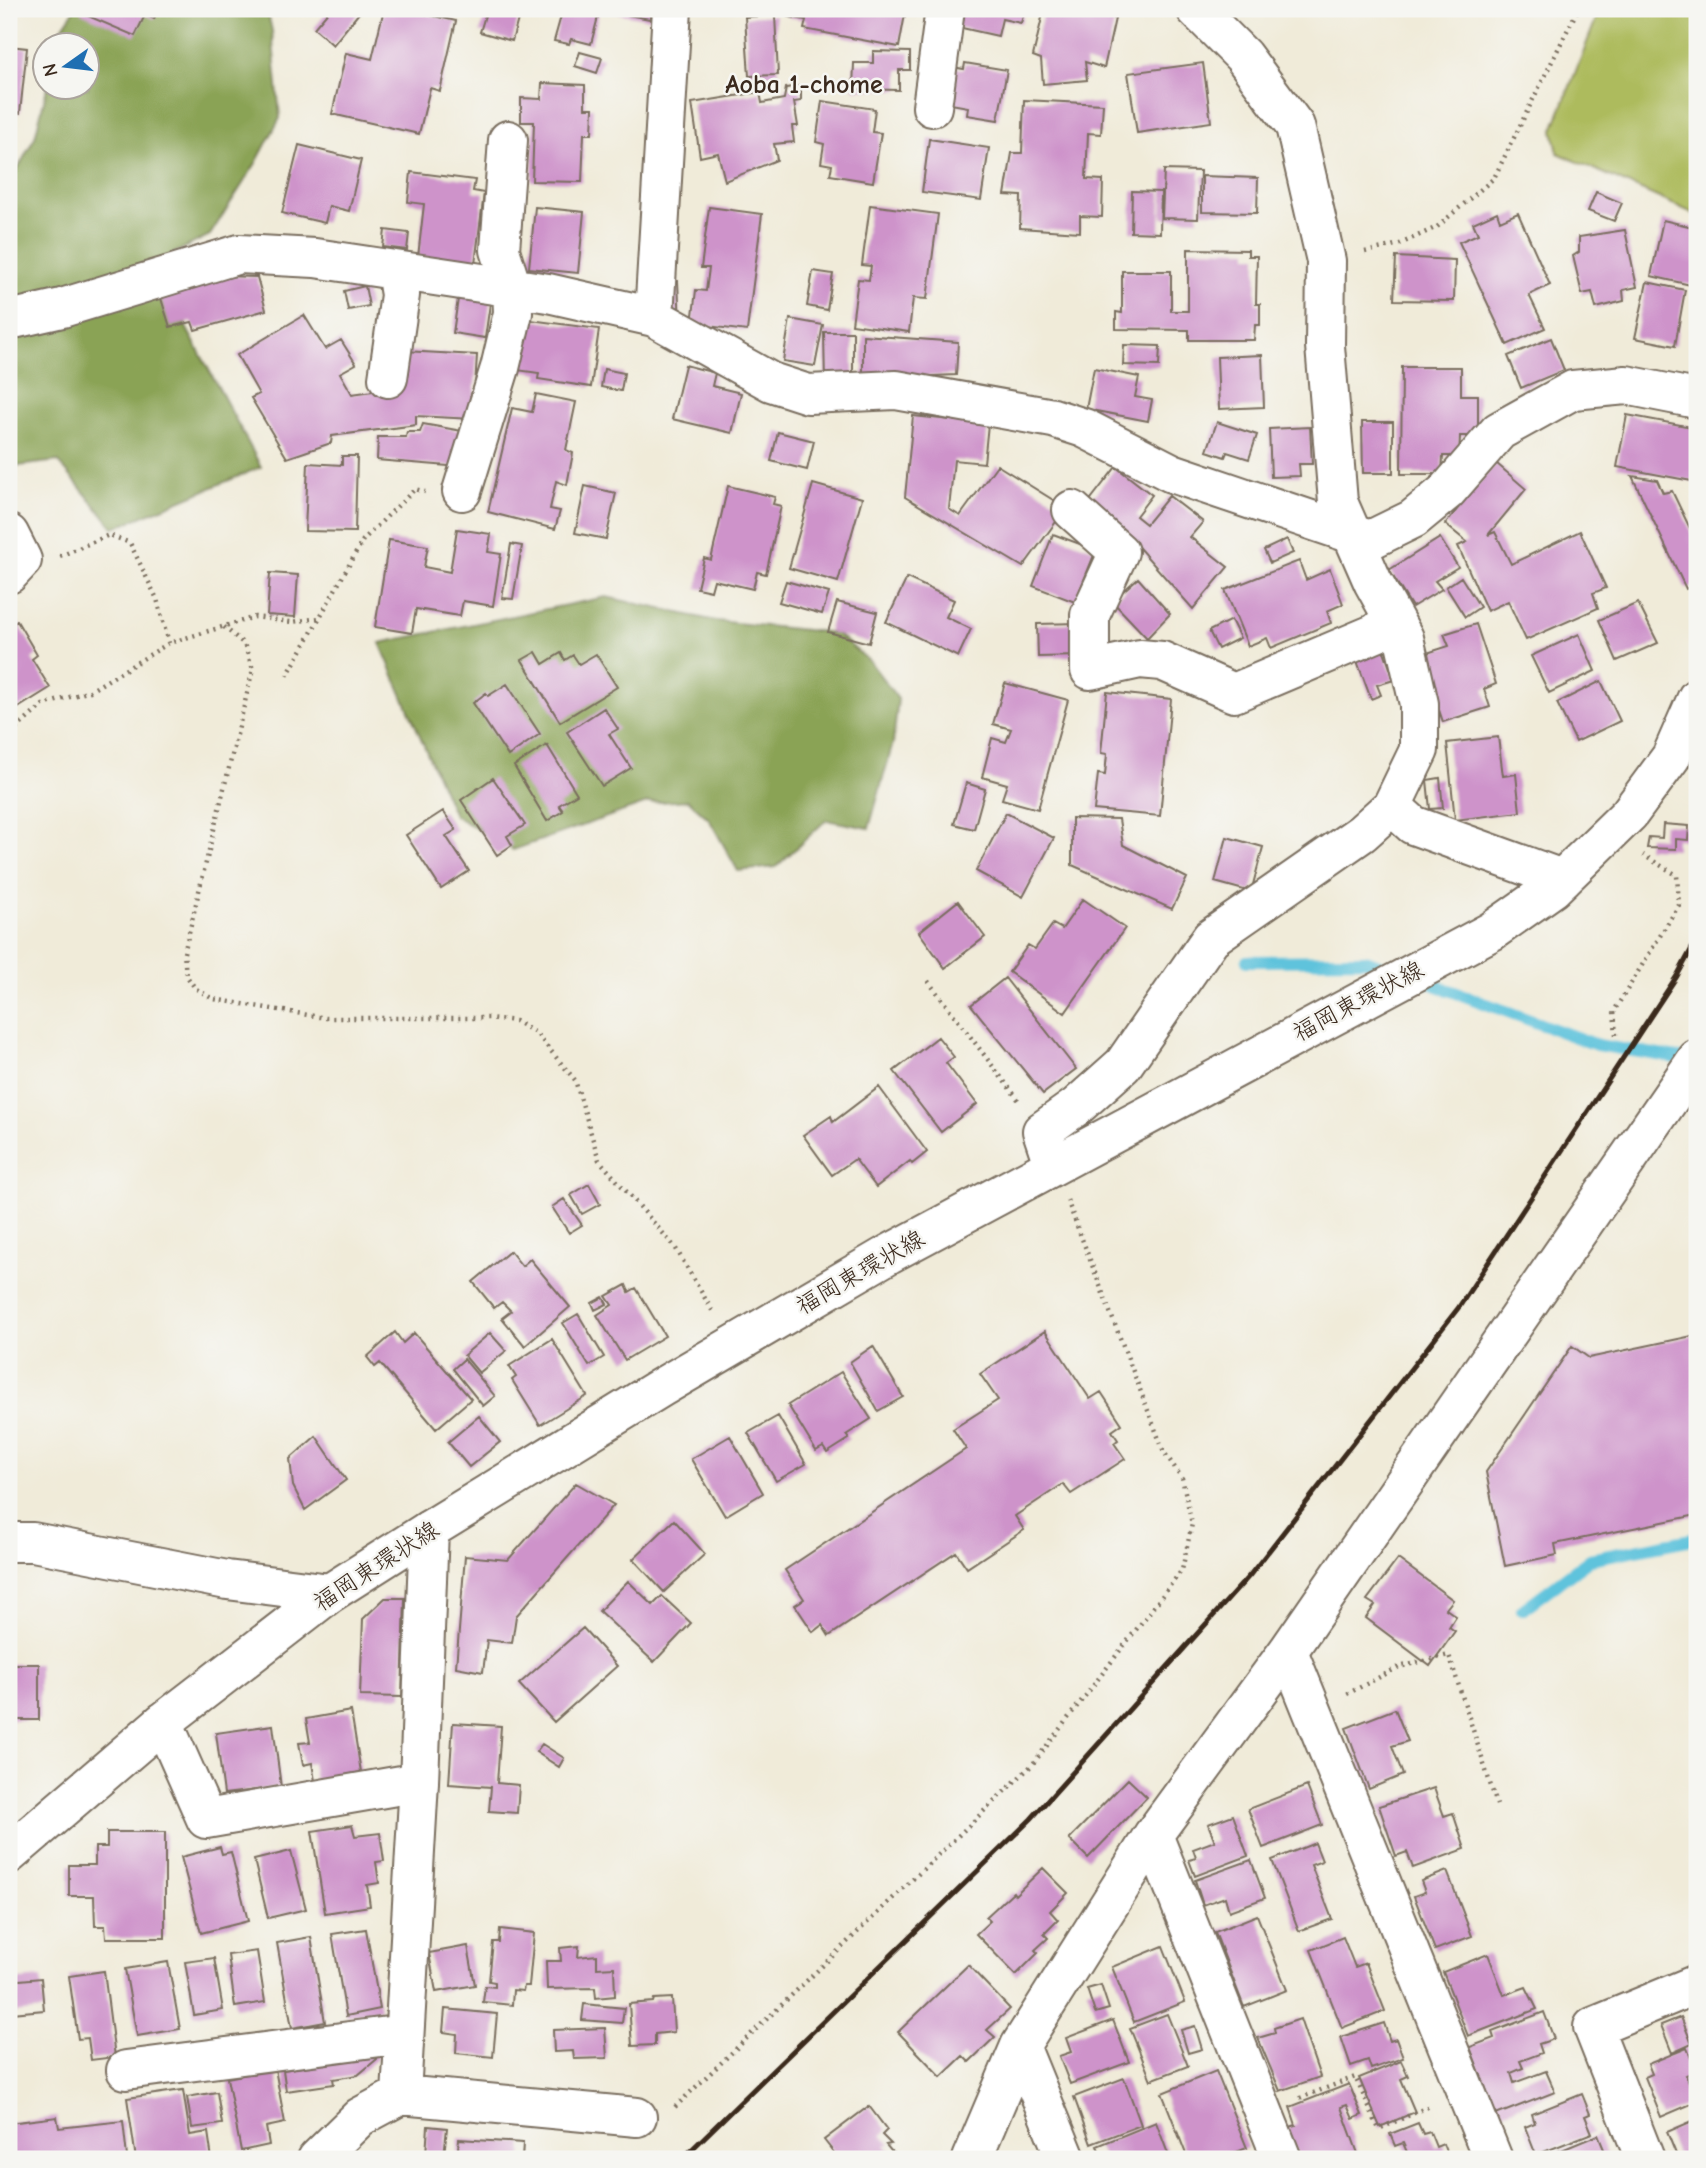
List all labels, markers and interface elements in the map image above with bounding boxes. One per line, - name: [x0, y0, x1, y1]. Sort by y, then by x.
- north arrow: [32, 32, 102, 102]
- text: N: [38, 61, 63, 79]
- district label: Aoba 1-chome: [725, 70, 883, 100]
- street label: 福岡東環状線: [1288, 955, 1428, 1047]
- street label: 福岡東環状線: [791, 1224, 929, 1320]
- street label: 福岡東環状線: [308, 1515, 444, 1617]

